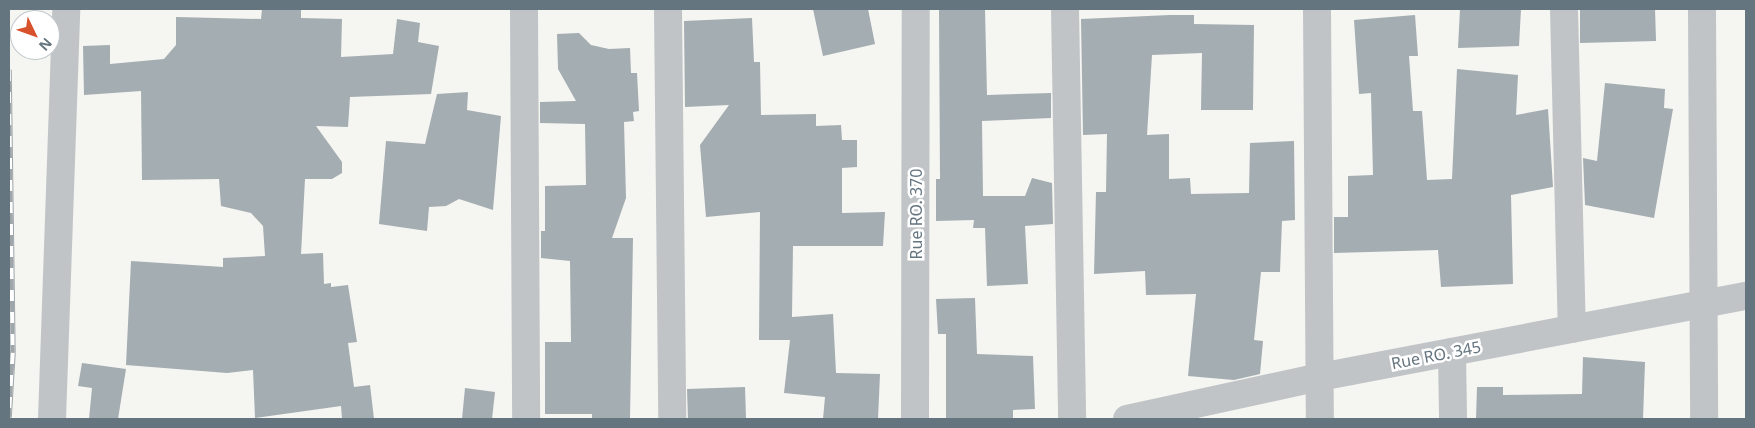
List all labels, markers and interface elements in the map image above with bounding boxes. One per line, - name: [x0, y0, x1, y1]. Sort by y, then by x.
- north arrow: [10, 10, 60, 60]
- text: N: [35, 34, 57, 55]
- street label: Rue RO. 370: [906, 169, 926, 259]
- street label: Rue RO. 345: [1390, 337, 1482, 373]

